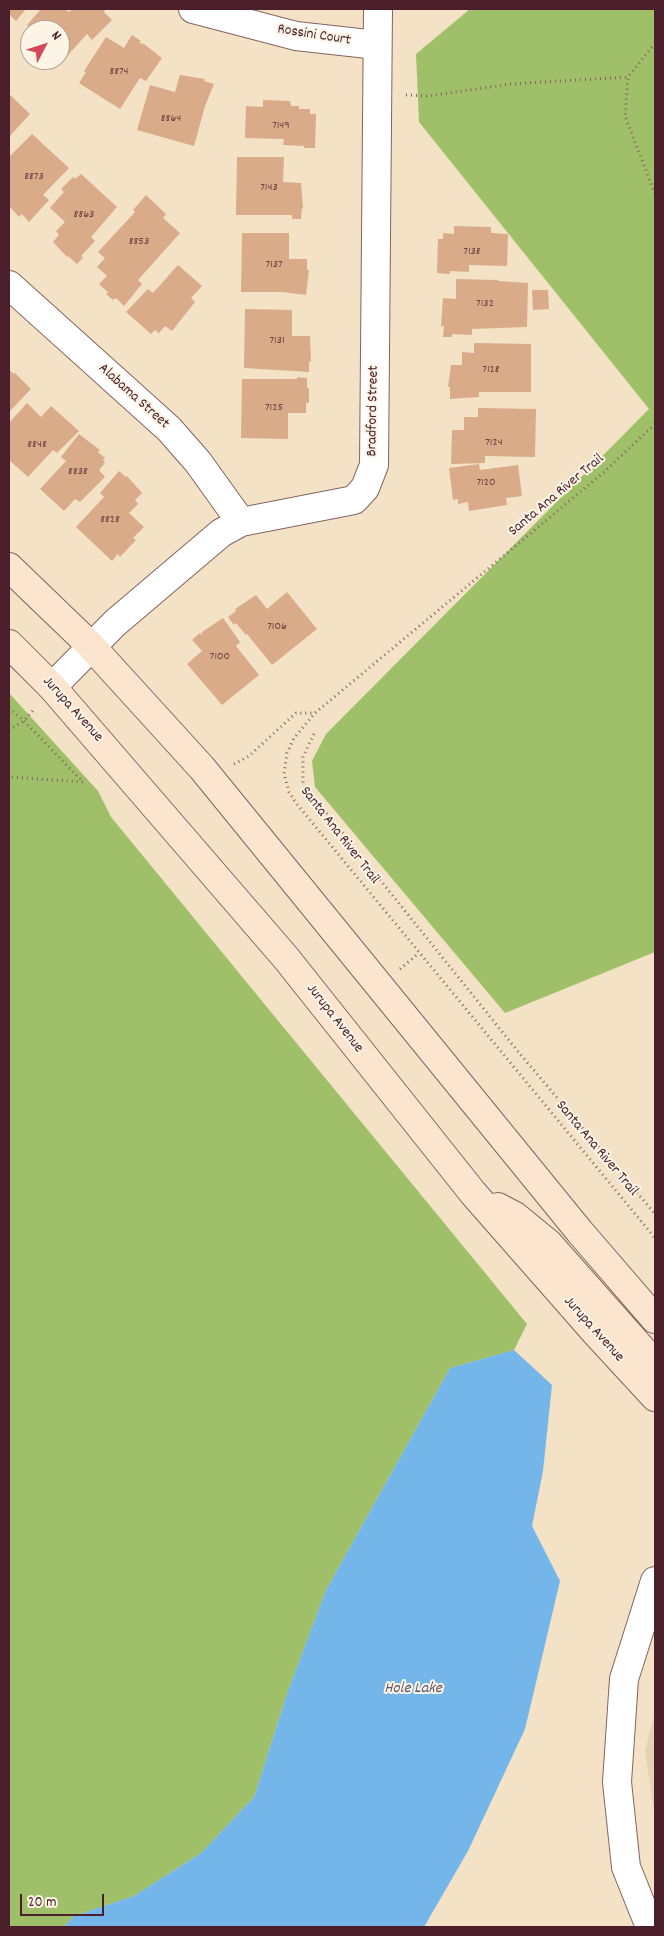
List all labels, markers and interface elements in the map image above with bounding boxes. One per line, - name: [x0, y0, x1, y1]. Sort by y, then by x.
- north arrow: [20, 20, 70, 70]
- street label: Rossini Court: [276, 21, 352, 51]
- text: N: [46, 27, 66, 45]
- house number: 8874: [109, 65, 129, 79]
- house number: 8864: [161, 112, 181, 126]
- house number: 7149: [272, 119, 290, 133]
- house number: 8873: [24, 170, 44, 184]
- house number: 7143: [260, 181, 278, 195]
- house number: 8863: [74, 208, 94, 222]
- house number: 8853: [129, 235, 149, 249]
- house number: 7138: [463, 245, 481, 259]
- house number: 7137: [265, 258, 283, 272]
- house number: 7132: [476, 297, 494, 311]
- house number: 7131: [269, 334, 285, 348]
- street label: Alabama Street: [94, 360, 172, 434]
- house number: 7128: [482, 363, 500, 377]
- street label: Bradford Street: [364, 365, 384, 457]
- house number: 7125: [265, 401, 283, 415]
- house number: 7124: [485, 436, 503, 450]
- house number: 8848: [27, 438, 47, 452]
- street label: Santa Ana River Trail: [506, 451, 608, 541]
- house number: 8838: [68, 465, 88, 479]
- house number: 7120: [476, 476, 496, 490]
- house number: 8828: [100, 513, 120, 527]
- house number: 7106: [267, 620, 287, 634]
- house number: 7100: [210, 650, 230, 664]
- street label: Jurupa Avenue: [38, 673, 106, 747]
- street label: Santa Ana River Trail: [295, 784, 383, 888]
- street label: Jurupa Avenue: [302, 981, 366, 1057]
- street label: Santa Ana River Trail: [551, 1098, 641, 1200]
- street label: Jurupa Avenue: [559, 1293, 627, 1367]
- water label: Hole Lake: [384, 1680, 442, 1700]
- scale bar: [22, 1884, 106, 1916]
- text: 20 m: [28, 1892, 56, 1914]

